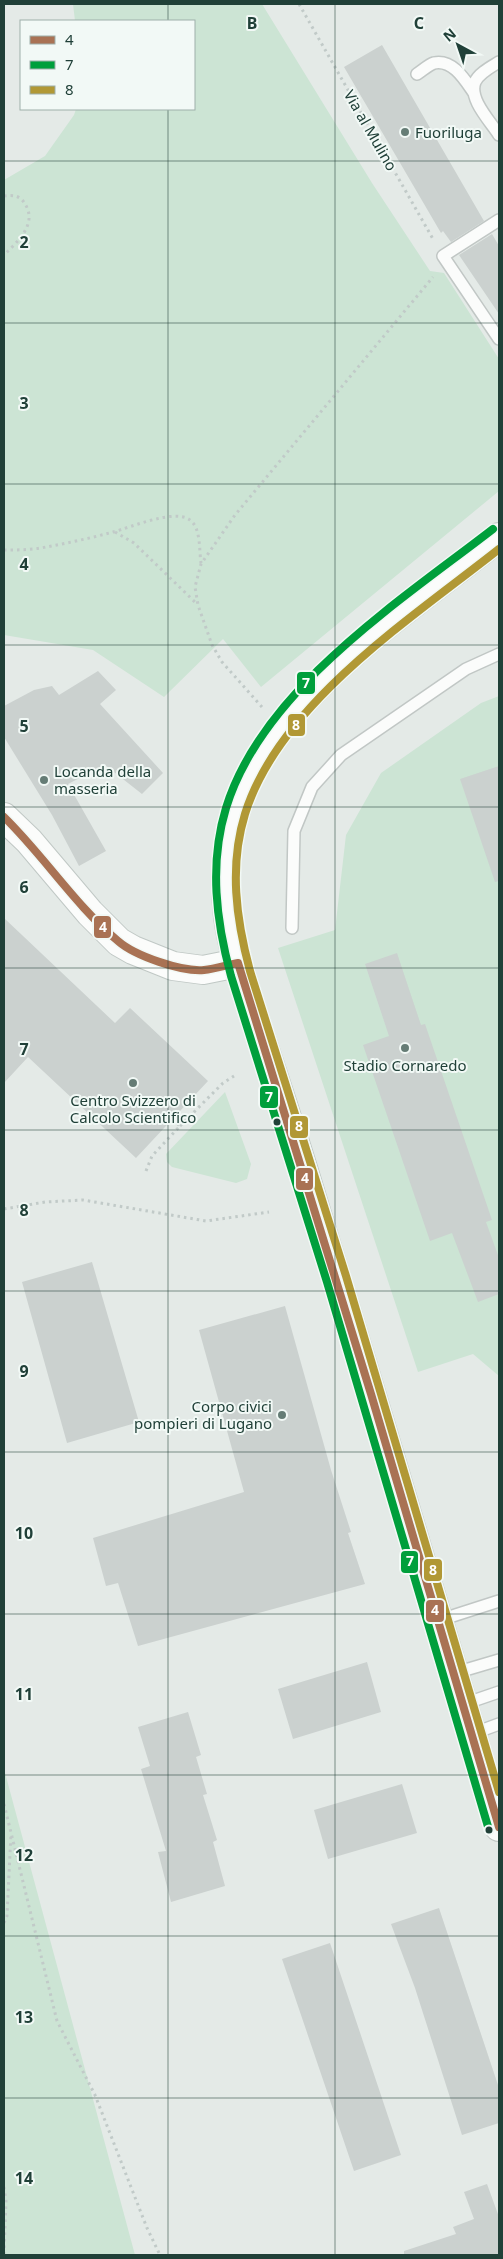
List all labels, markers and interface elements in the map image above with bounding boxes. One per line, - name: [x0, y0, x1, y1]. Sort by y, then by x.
- text: B: [247, 12, 257, 34]
- text: C: [414, 12, 424, 34]
- legend: [20, 20, 195, 110]
- north arrow: [433, 20, 483, 70]
- text: N: [439, 24, 460, 46]
- text: 4: [65, 29, 74, 49]
- text: 7: [65, 54, 74, 74]
- text: 8: [65, 79, 74, 99]
- street label: Via al Mulino: [340, 86, 402, 174]
- place label: Fuoriluga: [415, 122, 482, 142]
- marker: Fuoriluga: [399, 126, 411, 138]
- text: 2: [19, 231, 29, 253]
- text: 3: [19, 392, 29, 414]
- text: 4: [19, 553, 29, 575]
- line badge: 7: [296, 671, 316, 695]
- text: 7: [302, 673, 310, 692]
- line badge: 8: [287, 713, 306, 737]
- text: 5: [19, 715, 29, 737]
- text: 8: [292, 715, 300, 734]
- place label: Locanda della masseria: [54, 761, 151, 798]
- marker: Locanda della masseria: [38, 774, 50, 786]
- text: 6: [19, 876, 29, 898]
- line badge: 4: [93, 915, 112, 939]
- text: 4: [99, 917, 107, 936]
- text: 7: [19, 1038, 29, 1060]
- marker: Stadio Cornaredo: [399, 1042, 411, 1054]
- place label: Stadio Cornaredo: [343, 1055, 467, 1075]
- marker: Centro Svizzero di Calcolo Scientifico: [127, 1077, 139, 1089]
- line badge: 7: [259, 1085, 279, 1109]
- text: 7: [265, 1087, 273, 1106]
- place label: Centro Svizzero di Calcolo Scientifico: [70, 1090, 196, 1127]
- line badge: 8: [289, 1115, 309, 1139]
- text: 8: [295, 1116, 303, 1135]
- unlabelled marker: [272, 1117, 282, 1127]
- line badge: 4: [295, 1167, 314, 1191]
- text: 4: [301, 1168, 309, 1187]
- text: 8: [19, 1199, 29, 1221]
- text: 9: [19, 1360, 29, 1382]
- place label: Corpo civici pompieri di Lugano: [134, 1396, 272, 1433]
- marker: Corpo civici pompieri di Lugano: [276, 1409, 288, 1421]
- text: 10: [15, 1522, 33, 1544]
- line badge: 7: [400, 1550, 419, 1574]
- text: 7: [406, 1551, 414, 1570]
- line badge: 8: [423, 1558, 443, 1582]
- text: 8: [429, 1560, 437, 1579]
- line badge: 4: [425, 1599, 445, 1623]
- text: 4: [431, 1600, 439, 1619]
- text: 11: [15, 1683, 33, 1705]
- unlabelled marker: [484, 1825, 494, 1835]
- text: 12: [15, 1844, 33, 1866]
- text: 13: [15, 2006, 33, 2028]
- text: 14: [15, 2167, 33, 2189]

